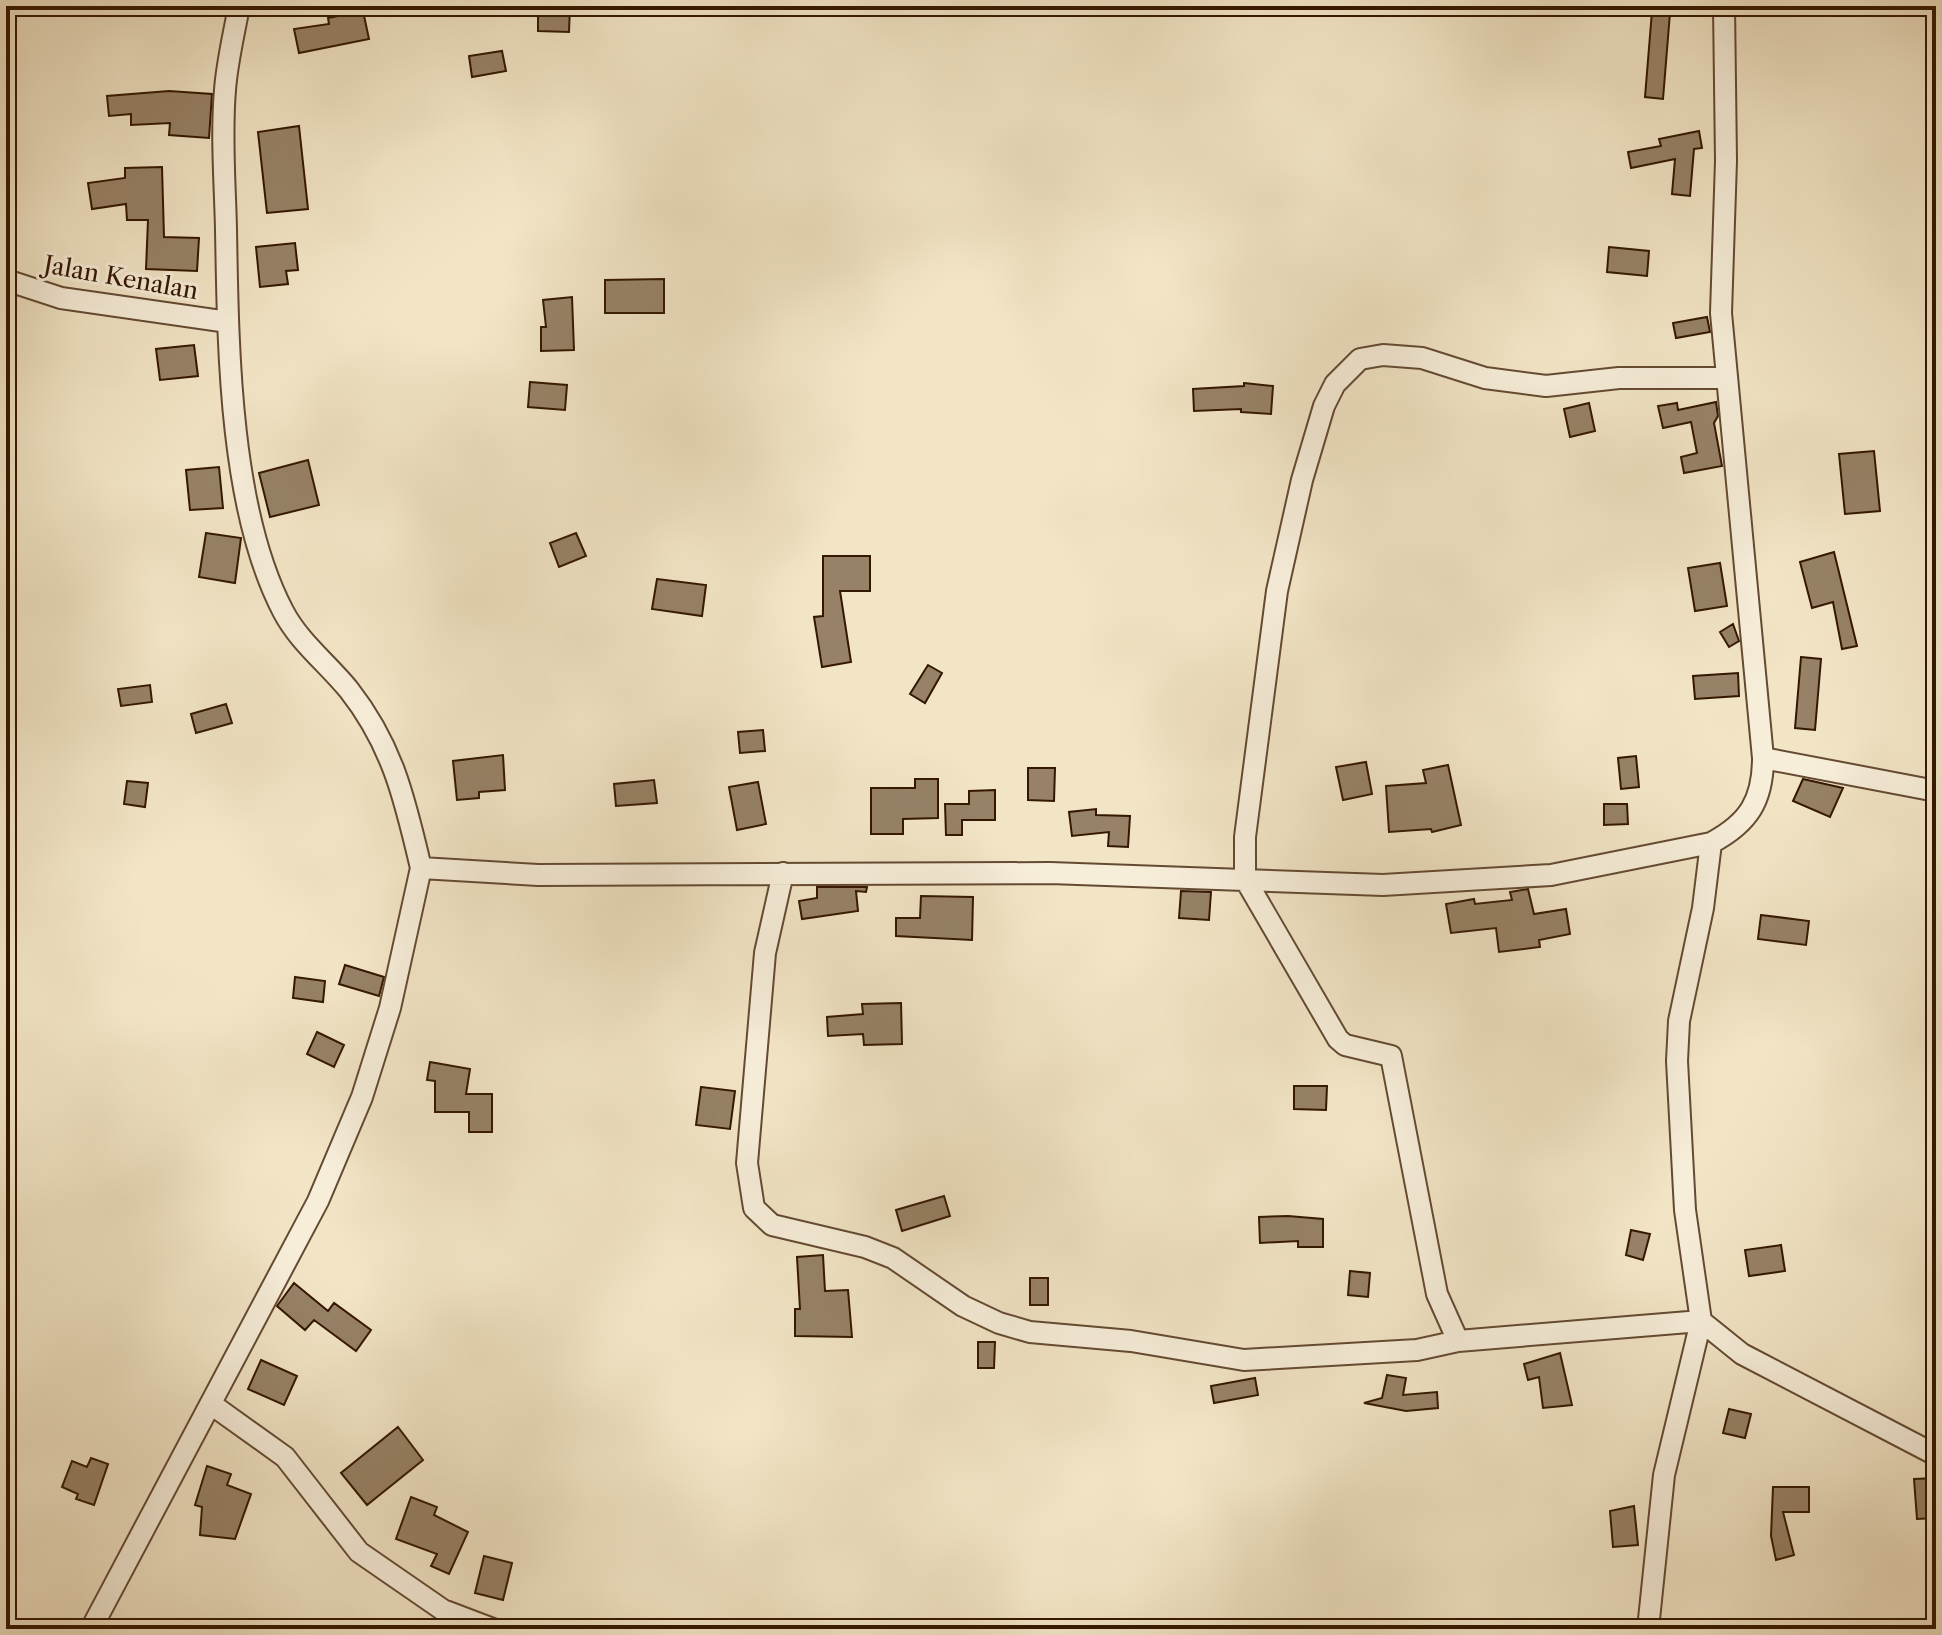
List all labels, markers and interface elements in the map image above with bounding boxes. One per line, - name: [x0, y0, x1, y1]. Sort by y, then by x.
- street label: Jalan Kenalan: [38, 249, 200, 305]

